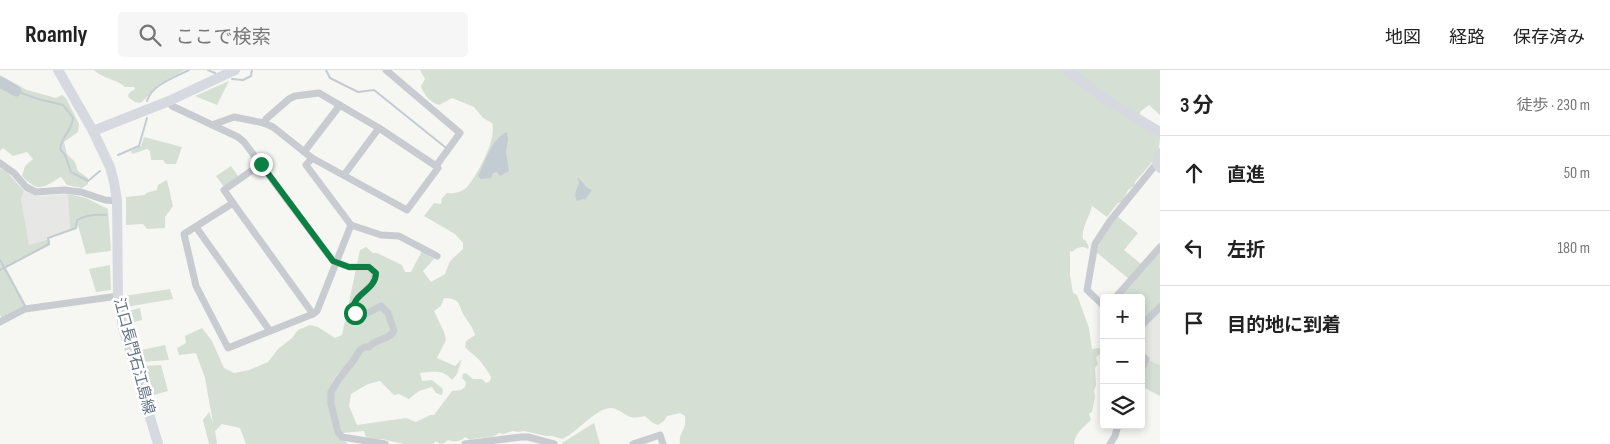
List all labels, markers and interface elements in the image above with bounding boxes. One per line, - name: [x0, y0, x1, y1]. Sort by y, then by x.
- search box: [118, 12, 468, 57]
- text: Roamly: [25, 20, 88, 49]
- icon: search: [136, 21, 164, 49]
- text: ここで検索: [176, 26, 271, 49]
- text: 地図: [1385, 27, 1421, 48]
- text: 経路: [1449, 27, 1485, 48]
- text: 保存済み: [1513, 27, 1585, 48]
- text: 3 分: [1180, 93, 1214, 118]
- text: 徒歩 · 230 m: [1516, 96, 1590, 115]
- route end: [250, 153, 273, 176]
- icon: ahead: [1180, 159, 1208, 187]
- text: 直進: [1227, 164, 1265, 187]
- text: 50 m: [1564, 164, 1590, 183]
- icon: left: [1180, 234, 1208, 262]
- text: 左折: [1227, 239, 1265, 262]
- text: 180 m: [1557, 239, 1590, 258]
- map controls: [1100, 294, 1145, 429]
- button: +: [1100, 294, 1145, 339]
- street label: 江口長門石江島線: [109, 296, 159, 416]
- route start: [344, 302, 367, 325]
- icon: arrive: [1180, 309, 1208, 337]
- text: 目的地に到着: [1227, 314, 1341, 337]
- button: −: [1100, 339, 1145, 384]
- button: layers: [1100, 384, 1145, 429]

